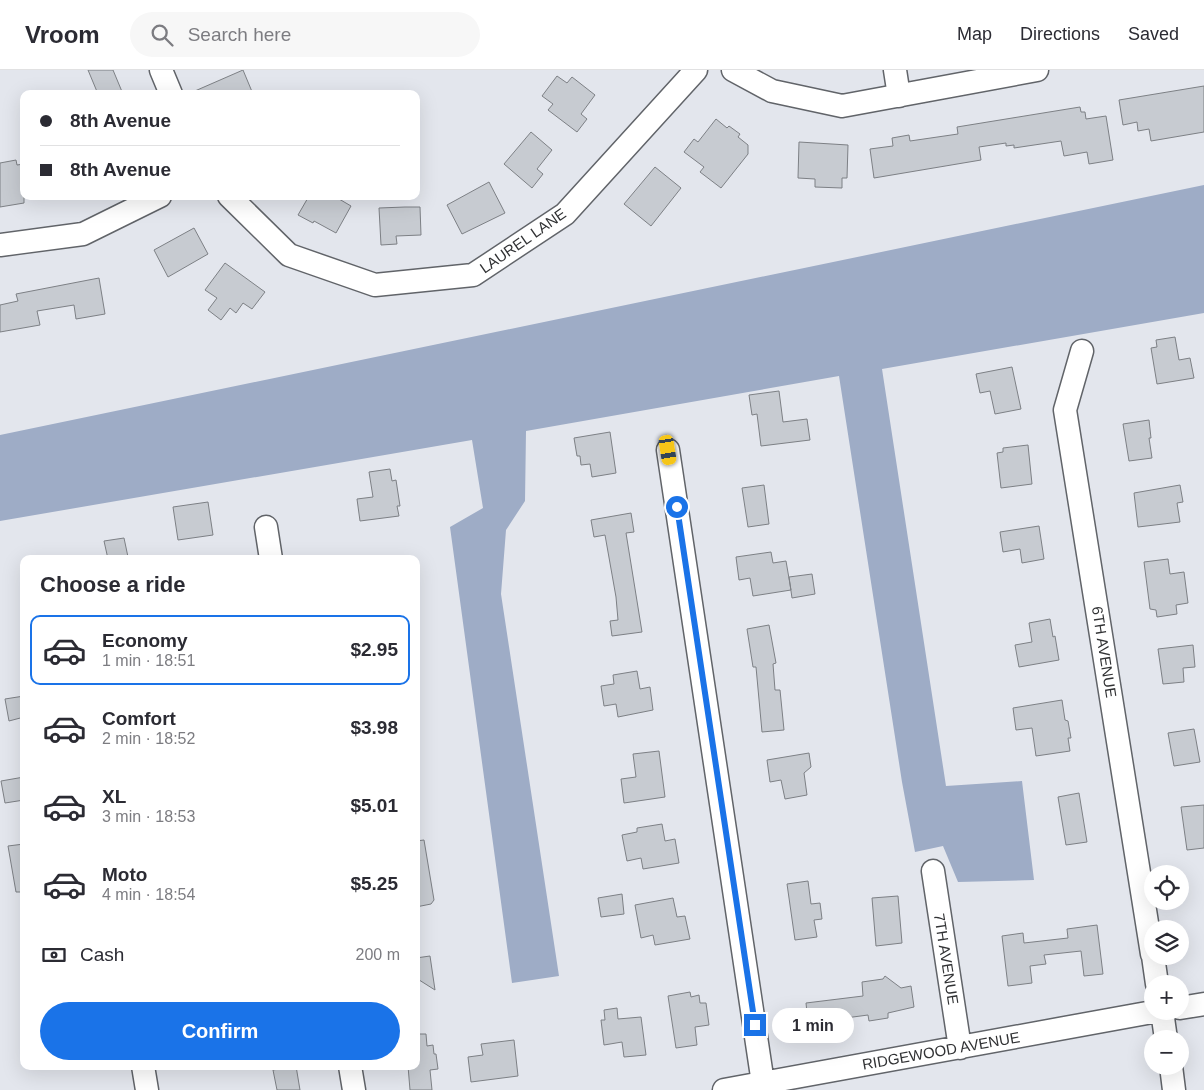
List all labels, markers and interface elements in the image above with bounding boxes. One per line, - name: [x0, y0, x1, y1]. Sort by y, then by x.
- search box: [130, 12, 480, 57]
- text: Vroom: [25, 21, 100, 48]
- icon: search: [148, 21, 176, 49]
- text: Search here: [188, 24, 291, 45]
- text: Map: [957, 24, 992, 44]
- text: Directions: [1020, 24, 1100, 44]
- text: Saved: [1128, 24, 1179, 44]
- text: 8th Avenue: [70, 110, 171, 131]
- text: 8th Avenue: [70, 159, 171, 180]
- street label: LAUREL LANE: [476, 205, 569, 277]
- car: [658, 434, 677, 466]
- route start: [666, 496, 688, 518]
- text: Choose a ride: [40, 572, 185, 597]
- street label: 6TH AVENUE: [1089, 605, 1120, 699]
- icon: car: [42, 628, 87, 673]
- text: Economy: [102, 630, 188, 651]
- text: $2.95: [350, 639, 398, 660]
- text: 1 min · 18:51: [102, 652, 195, 669]
- icon: car: [42, 706, 87, 751]
- text: Comfort: [102, 708, 176, 729]
- text: $3.98: [350, 717, 398, 738]
- text: 2 min · 18:52: [102, 730, 195, 747]
- icon: car: [42, 784, 87, 829]
- text: XL: [102, 786, 126, 807]
- text: $5.01: [350, 795, 398, 816]
- text: 3 min · 18:53: [102, 808, 195, 825]
- icon: car: [42, 862, 87, 907]
- text: Moto: [102, 864, 147, 885]
- map controls: [1144, 865, 1189, 1075]
- button: locate: [1144, 865, 1189, 910]
- text: $5.25: [350, 873, 398, 894]
- text: 4 min · 18:54: [102, 886, 195, 903]
- street label: 7TH AVENUE: [931, 912, 962, 1006]
- button: layers: [1144, 920, 1189, 965]
- icon: cash: [40, 941, 68, 969]
- text: Cash: [80, 944, 124, 965]
- text: 200 m: [356, 946, 400, 963]
- button: +: [1144, 975, 1189, 1020]
- button: Confirm: [40, 1002, 400, 1060]
- callout: 1 min: [772, 1008, 855, 1042]
- route end: [744, 1014, 766, 1036]
- text: 1 min: [792, 1017, 834, 1034]
- street label: RIDGEWOOD AVENUE: [861, 1028, 1021, 1073]
- button: −: [1144, 1030, 1189, 1075]

